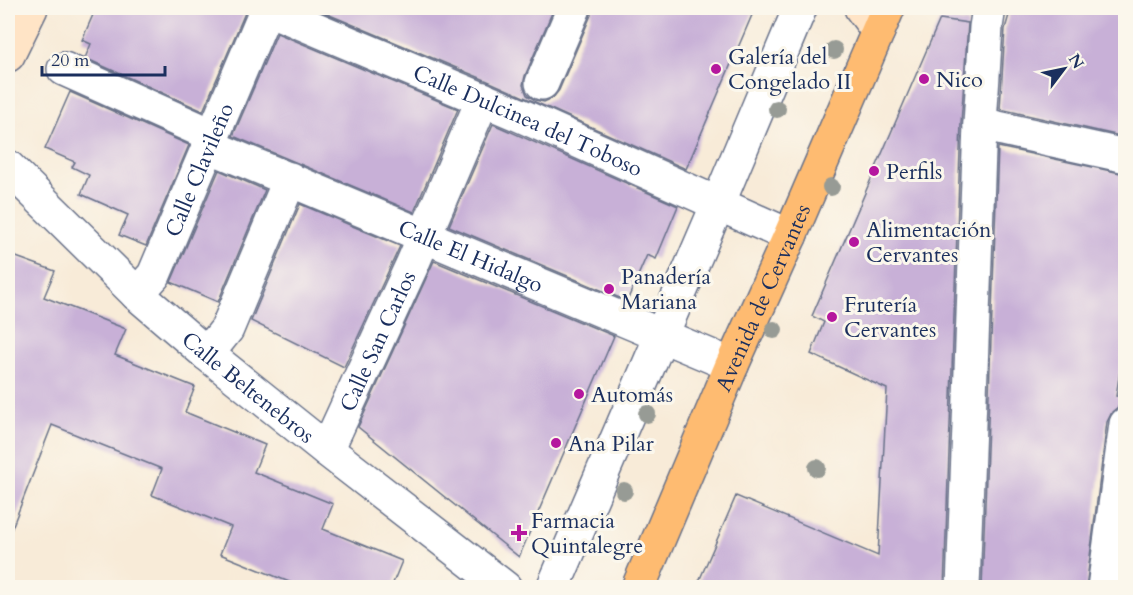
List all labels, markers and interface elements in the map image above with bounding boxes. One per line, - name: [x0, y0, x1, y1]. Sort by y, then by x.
- scale bar: [42, 39, 165, 77]
- north arrow: [1034, 39, 1094, 99]
- place label: Galería del Congelado II: [728, 42, 851, 97]
- text: 20 m: [51, 48, 90, 73]
- text: N: [1063, 50, 1089, 73]
- street label: Calle Dulcinea del Toboso: [408, 58, 647, 184]
- marker: Galería del Congelado II: [709, 62, 723, 76]
- place label: Nico: [936, 65, 983, 95]
- marker: Nico: [917, 72, 931, 86]
- street label: Calle Clavileño: [158, 98, 241, 242]
- place label: Perfils: [886, 157, 942, 187]
- marker: Perfils: [867, 164, 881, 178]
- street label: Avenida de Cervantes: [708, 199, 818, 396]
- street label: Calle El Hidalgo: [394, 213, 548, 300]
- place label: Alimentación Cervantes: [866, 215, 992, 270]
- marker: Alimentación Cervantes: [847, 235, 861, 249]
- place label: Panadería Mariana: [621, 262, 711, 317]
- street label: Calle San Carlos: [333, 266, 423, 417]
- marker: Panadería Mariana: [602, 282, 616, 296]
- place label: Frutería Cervantes: [844, 290, 936, 345]
- marker: Frutería Cervantes: [825, 310, 839, 324]
- street label: Calle Beltenebros: [175, 325, 320, 450]
- place label: Automás: [591, 380, 673, 410]
- marker: Automás: [572, 387, 586, 401]
- place label: Ana Pilar: [568, 429, 655, 459]
- marker: Ana Pilar: [549, 436, 563, 450]
- place label: Farmacia Quintalegre: [531, 506, 643, 561]
- marker: Farmacia Quintalegre: [512, 526, 526, 540]

